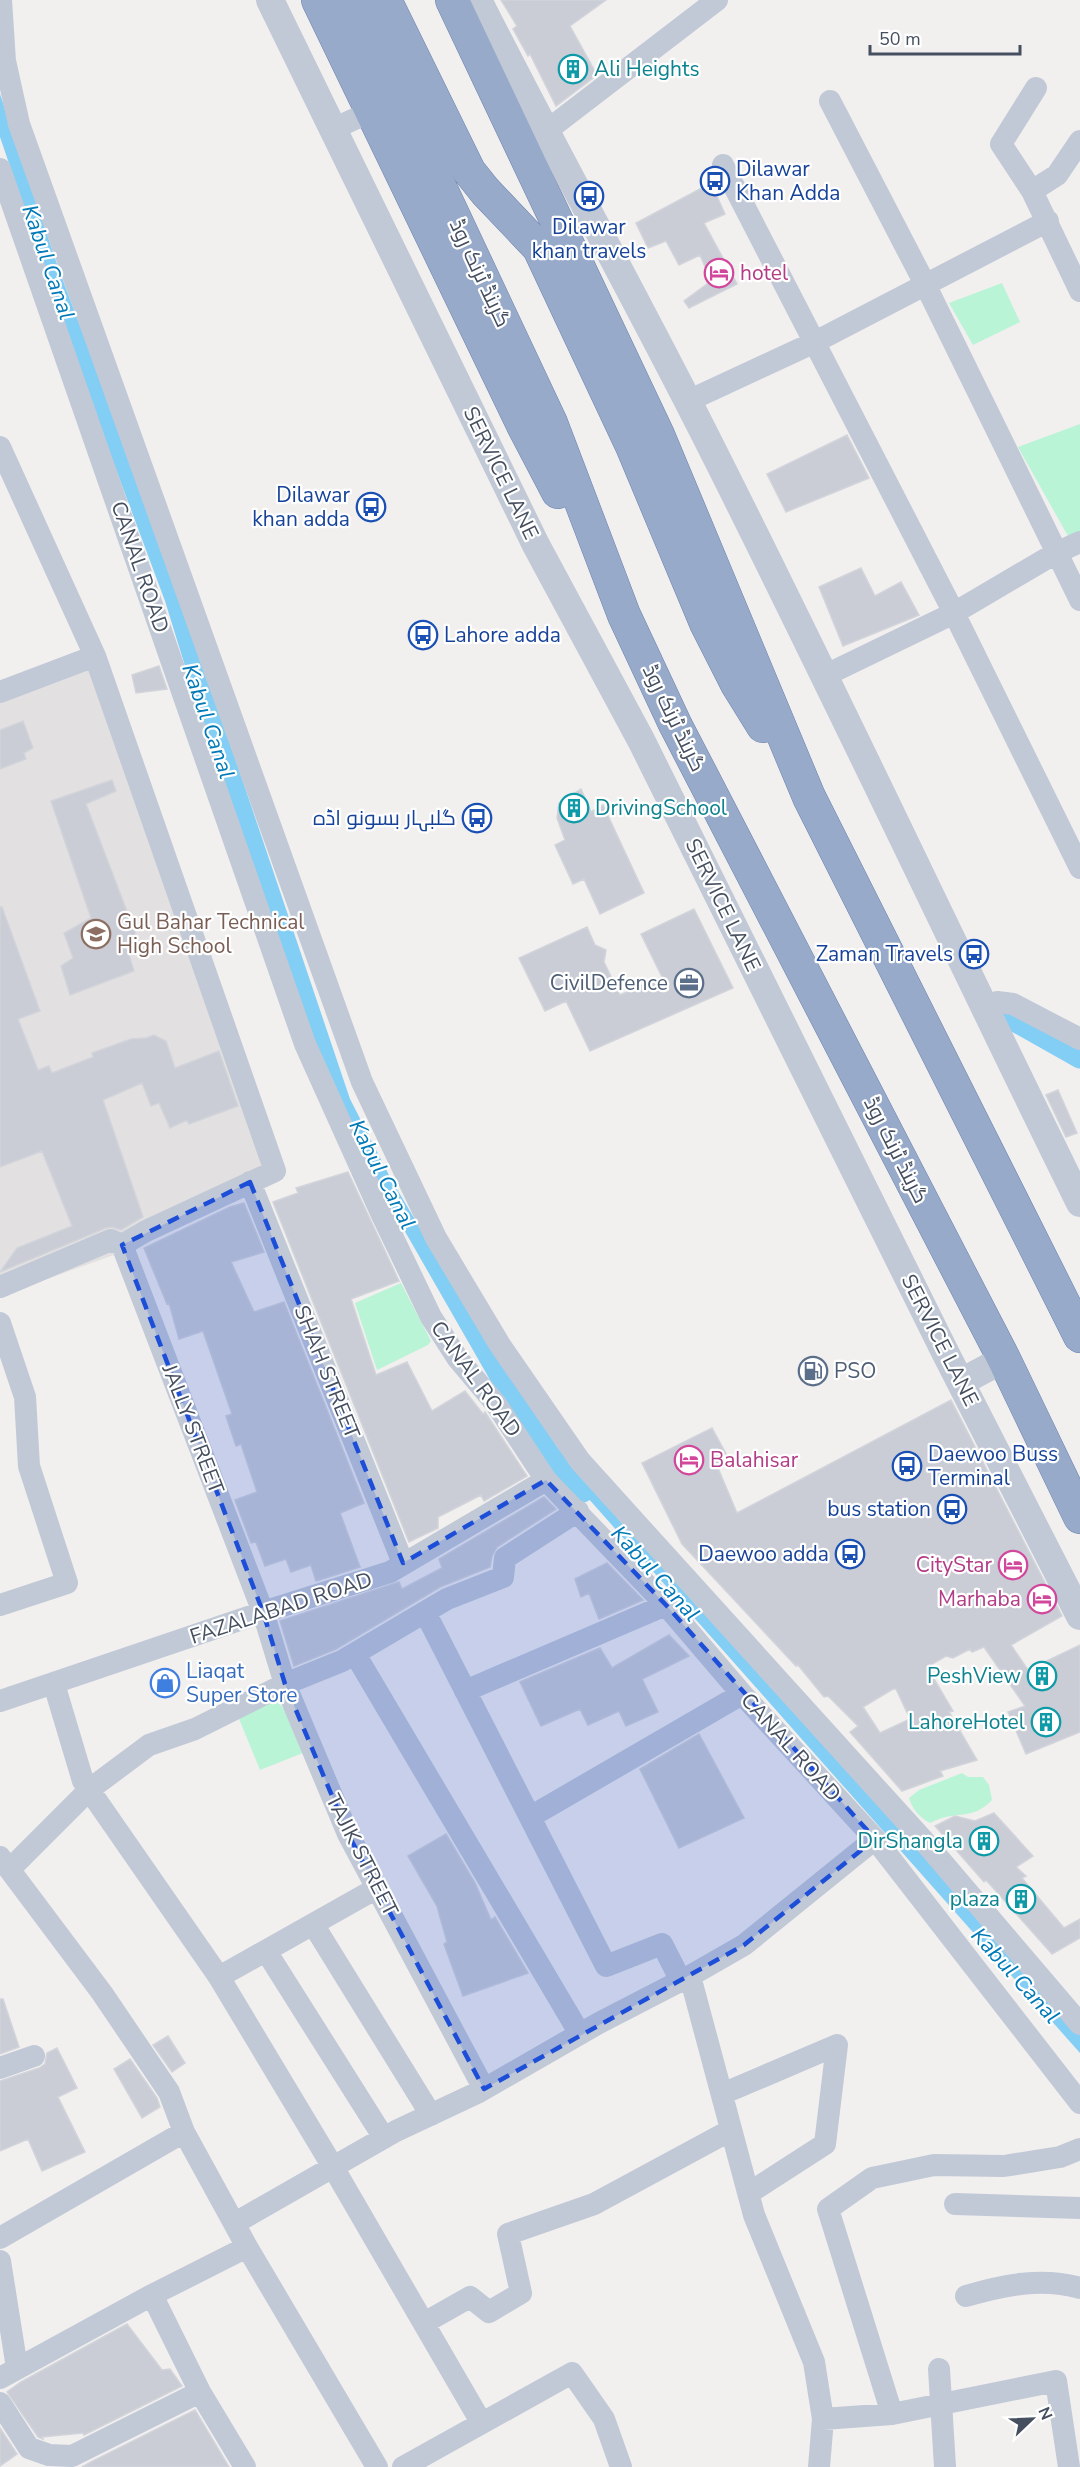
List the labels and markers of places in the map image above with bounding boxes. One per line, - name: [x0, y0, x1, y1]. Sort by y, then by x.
- building icon: Ali Heights: [557, 53, 589, 85]
- place label: Ali Heights: [594, 55, 700, 83]
- place label: Dilawar Khan Adda: [736, 155, 840, 207]
- bus stop icon: Dilawar Khan Adda: [699, 165, 731, 197]
- bus stop icon: Dilawar khan travels: [573, 180, 605, 212]
- place label: Dilawar khan travels: [532, 213, 646, 265]
- hotel icon: hotel: [703, 257, 735, 289]
- place label: hotel: [740, 259, 789, 287]
- place label: Dilawar khan adda: [252, 481, 350, 533]
- bus stop icon: Dilawar khan adda: [355, 491, 387, 523]
- bus stop icon: Lahore adda: [407, 619, 439, 651]
- place label: Lahore adda: [444, 621, 561, 649]
- building icon: DrivingSchool: [558, 792, 590, 824]
- place label: DrivingSchool: [595, 794, 728, 822]
- bus stop icon: گلبہار بسونو اڈہ: [461, 802, 493, 834]
- place label: گلبہار بسونو اڈہ: [313, 804, 456, 832]
- place label: Gul Bahar Technical High School: [117, 908, 305, 960]
- school or university icon: Gul Bahar Technical High School: [80, 918, 112, 950]
- bus stop icon: Zaman Travels: [958, 938, 990, 970]
- place label: Zaman Travels: [816, 940, 953, 968]
- office icon: CivilDefence: [673, 967, 705, 999]
- place label: CivilDefence: [550, 969, 668, 997]
- fuel station icon: PSO: [797, 1355, 829, 1387]
- place label: PSO: [834, 1357, 876, 1385]
- place label: Daewoo Buss Terminal: [928, 1440, 1058, 1492]
- hotel icon: Balahisar: [673, 1444, 705, 1476]
- place label: Balahisar: [710, 1446, 799, 1474]
- bus stop icon: Daewoo Buss Terminal: [891, 1450, 923, 1482]
- bus stop icon: bus station: [936, 1493, 968, 1525]
- place label: bus station: [827, 1495, 931, 1523]
- bus stop icon: Daewoo adda: [834, 1538, 866, 1570]
- place label: Daewoo adda: [698, 1540, 829, 1568]
- hotel icon: CityStar: [997, 1549, 1029, 1581]
- place label: CityStar: [916, 1551, 992, 1579]
- hotel icon: Marhaba: [1026, 1583, 1058, 1615]
- place label: Marhaba: [938, 1585, 1021, 1613]
- place label: Liaqat Super Store: [186, 1657, 297, 1709]
- building icon: PeshView: [1026, 1660, 1058, 1692]
- place label: PeshView: [927, 1662, 1021, 1690]
- shop icon: Liaqat Super Store: [149, 1667, 181, 1699]
- building icon: LahoreHotel: [1030, 1706, 1062, 1738]
- place label: LahoreHotel: [908, 1708, 1026, 1736]
- building icon: DirShangla: [968, 1825, 1000, 1857]
- place label: DirShangla: [857, 1827, 963, 1855]
- building icon: plaza: [1005, 1883, 1037, 1915]
- place label: plaza: [950, 1885, 1000, 1913]

